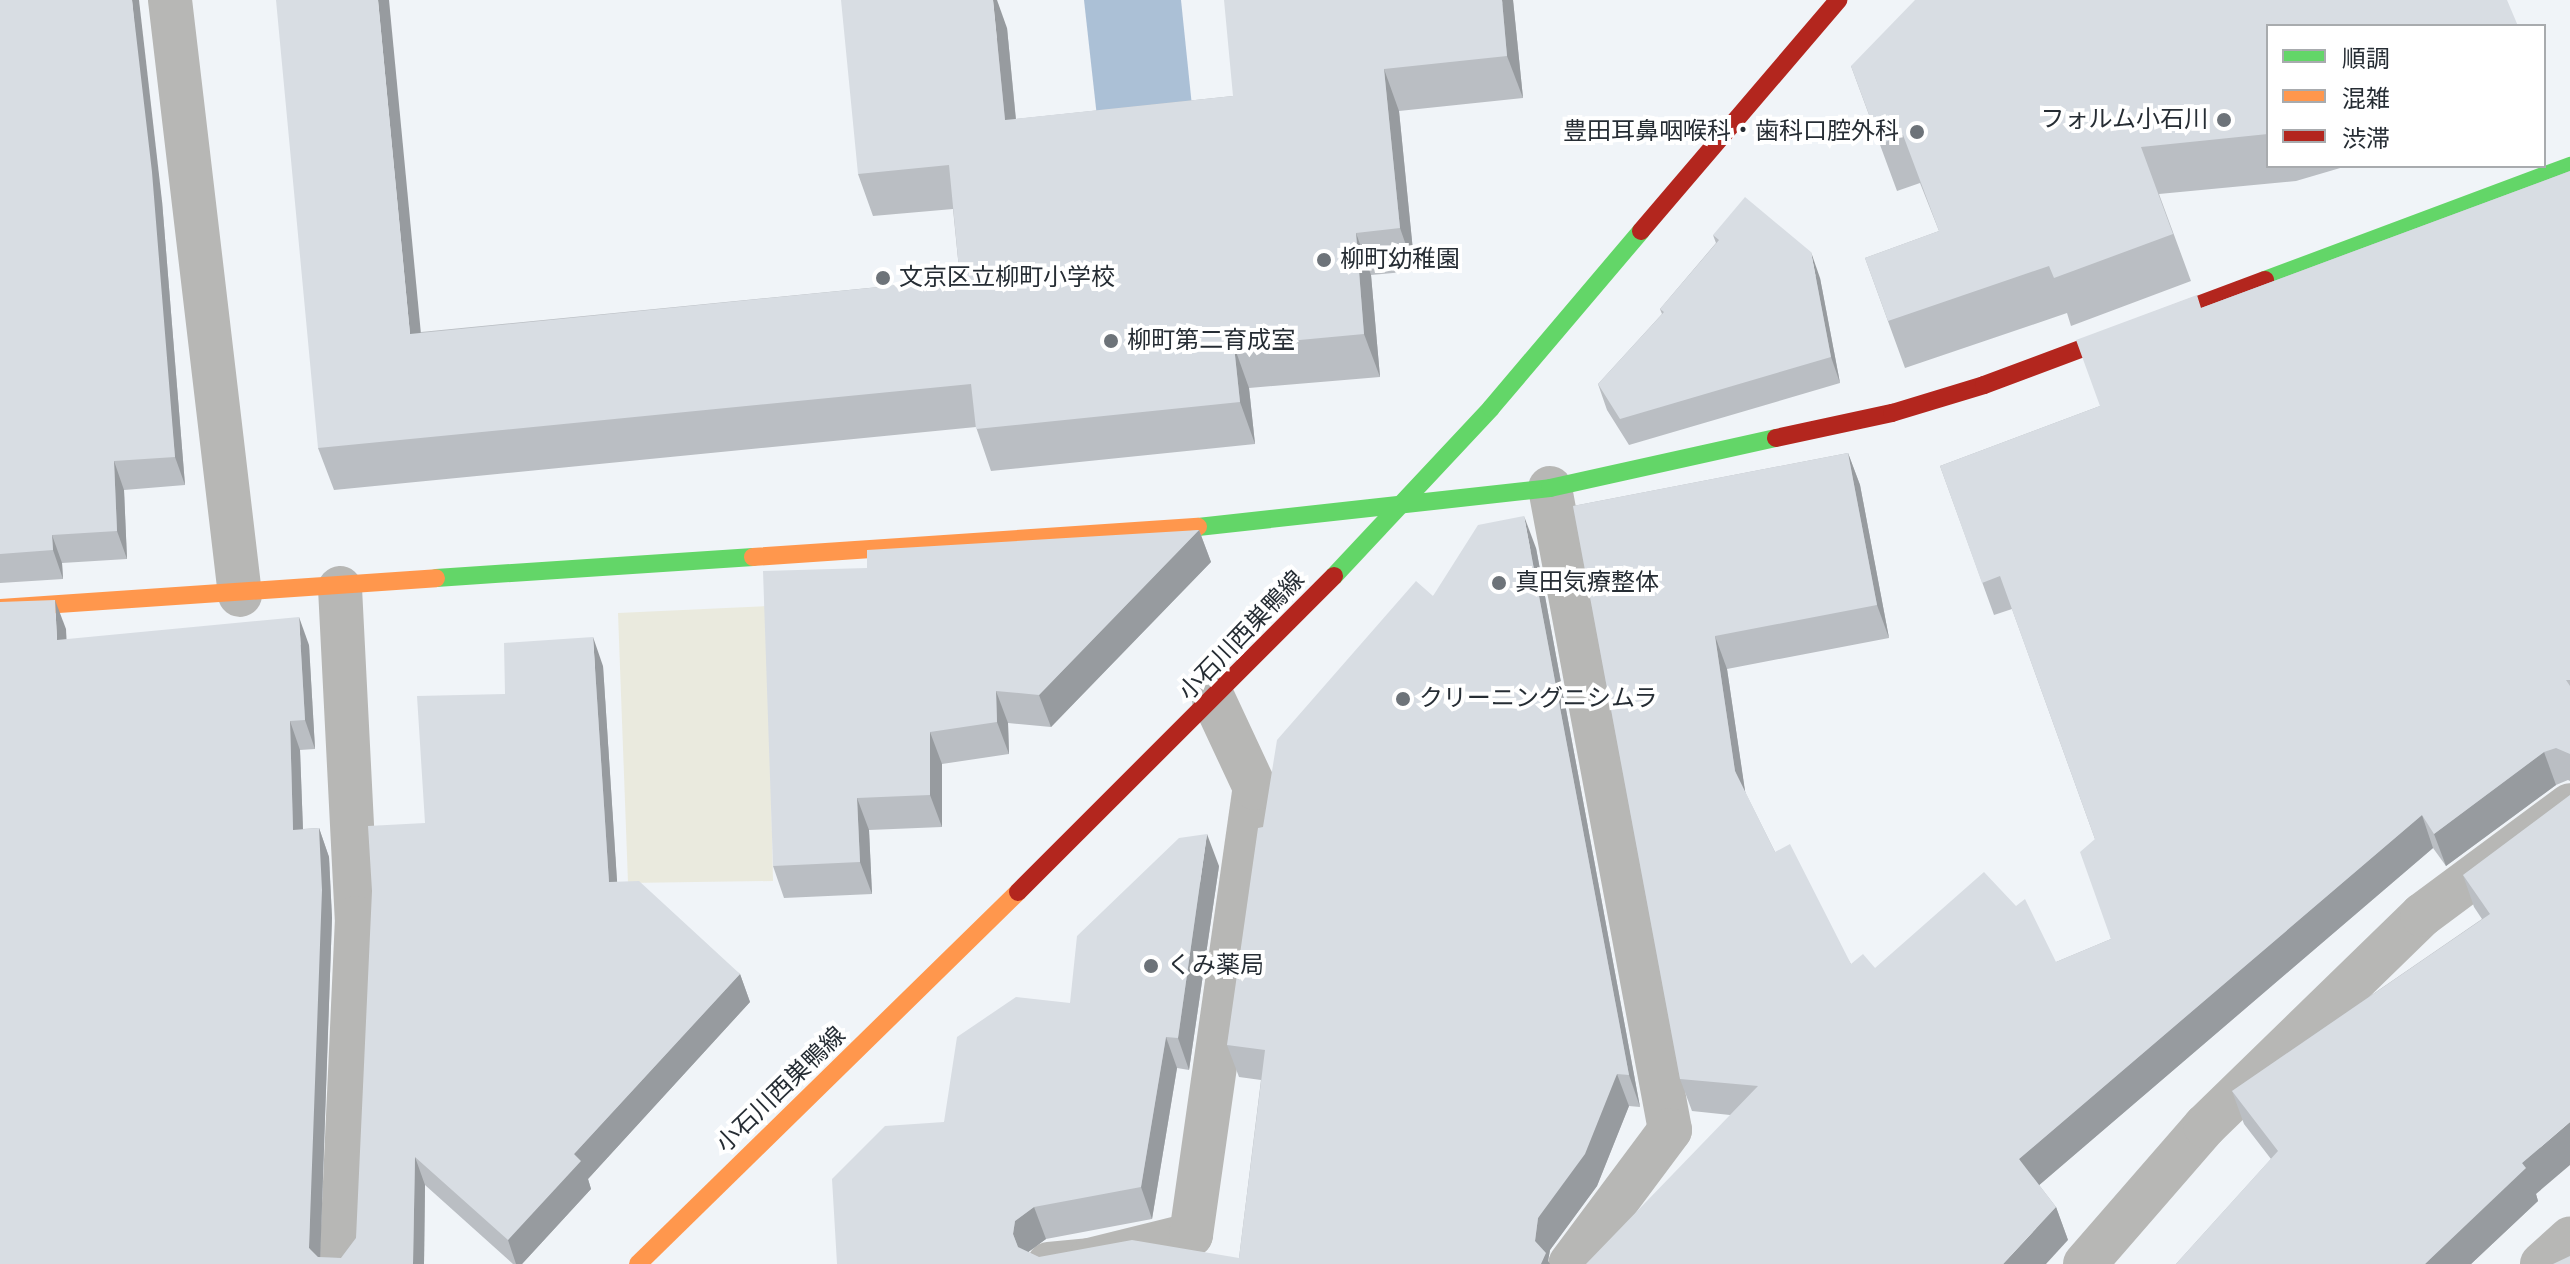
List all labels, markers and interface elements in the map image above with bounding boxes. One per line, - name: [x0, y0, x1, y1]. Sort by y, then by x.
- legend: [2266, 24, 2546, 168]
- text: 順調: [2342, 45, 2390, 74]
- text: 混雑: [2342, 85, 2390, 114]
- place label: フォルム小石川: [2040, 106, 2208, 134]
- marker: フォルム小石川: [2215, 111, 2233, 129]
- place label: 豊田耳鼻咽喉科・歯科口腔外科: [1563, 118, 1899, 146]
- marker: 豊田耳鼻咽喉科・歯科口腔外科: [1906, 121, 1928, 143]
- text: 渋滞: [2342, 125, 2390, 154]
- place label: 柳町幼稚園: [1340, 246, 1460, 274]
- marker: 柳町幼稚園: [1315, 251, 1333, 269]
- place label: 文京区立柳町小学校: [899, 264, 1115, 292]
- marker: 文京区立柳町小学校: [874, 269, 892, 287]
- place label: 柳町第二育成室: [1127, 327, 1295, 355]
- marker: 柳町第二育成室: [1102, 332, 1120, 350]
- street label: 小石川西巣鴨線: [1173, 566, 1311, 706]
- place label: 真田気療整体: [1515, 569, 1659, 597]
- marker: 真田気療整体: [1490, 574, 1508, 592]
- place label: クリーニングニシムラ: [1419, 685, 1659, 713]
- marker: クリーニングニシムラ: [1394, 690, 1412, 708]
- place label: くみ薬局: [1167, 952, 1263, 980]
- marker: くみ薬局: [1142, 957, 1160, 975]
- street label: 小石川西巣鴨線: [711, 1021, 851, 1159]

